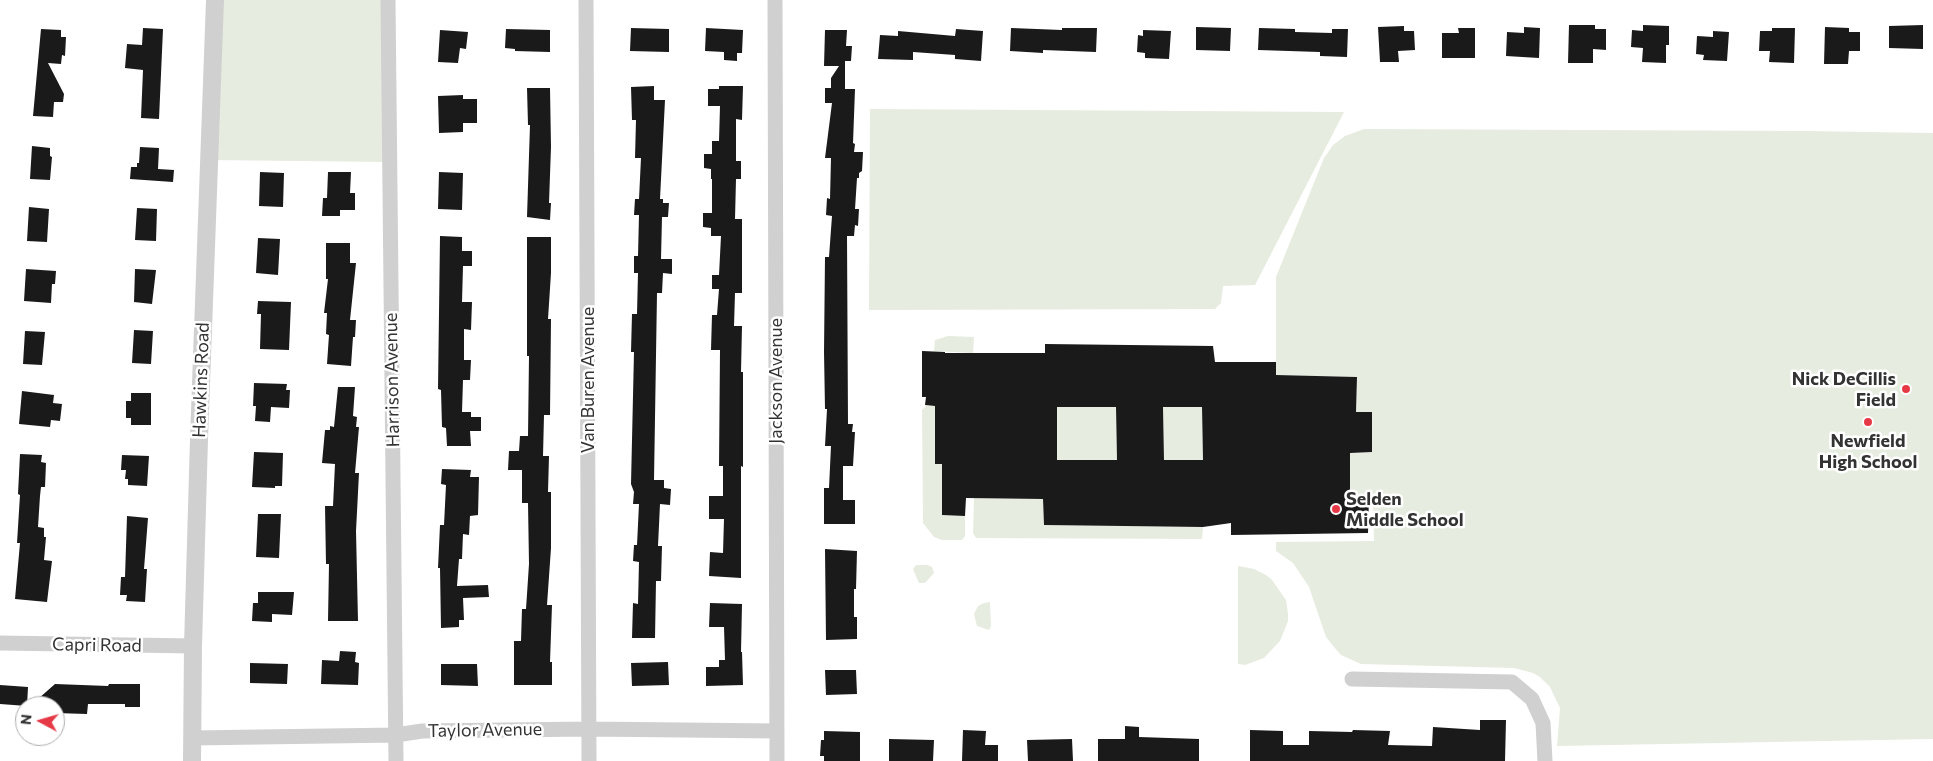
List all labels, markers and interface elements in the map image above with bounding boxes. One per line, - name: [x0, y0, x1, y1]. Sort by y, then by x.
- street label: Van Buren Avenue: [577, 307, 599, 453]
- street label: Harrison Avenue: [380, 313, 404, 447]
- street label: Jackson Avenue: [765, 318, 787, 444]
- street label: Hawkins Road: [188, 322, 214, 438]
- place label: Nick DeCillis Field: [1792, 368, 1896, 410]
- marker: Nick DeCillis Field: [1900, 383, 1912, 395]
- marker: Newfield High School: [1862, 416, 1874, 428]
- place label: Newfield High School: [1819, 430, 1917, 472]
- place label: Selden Middle School: [1346, 488, 1464, 530]
- marker: Selden Middle School: [1330, 503, 1342, 515]
- street label: Capri Road: [52, 633, 142, 657]
- north arrow: [15, 696, 65, 746]
- text: N: [17, 713, 35, 726]
- street label: Taylor Avenue: [428, 718, 542, 742]

